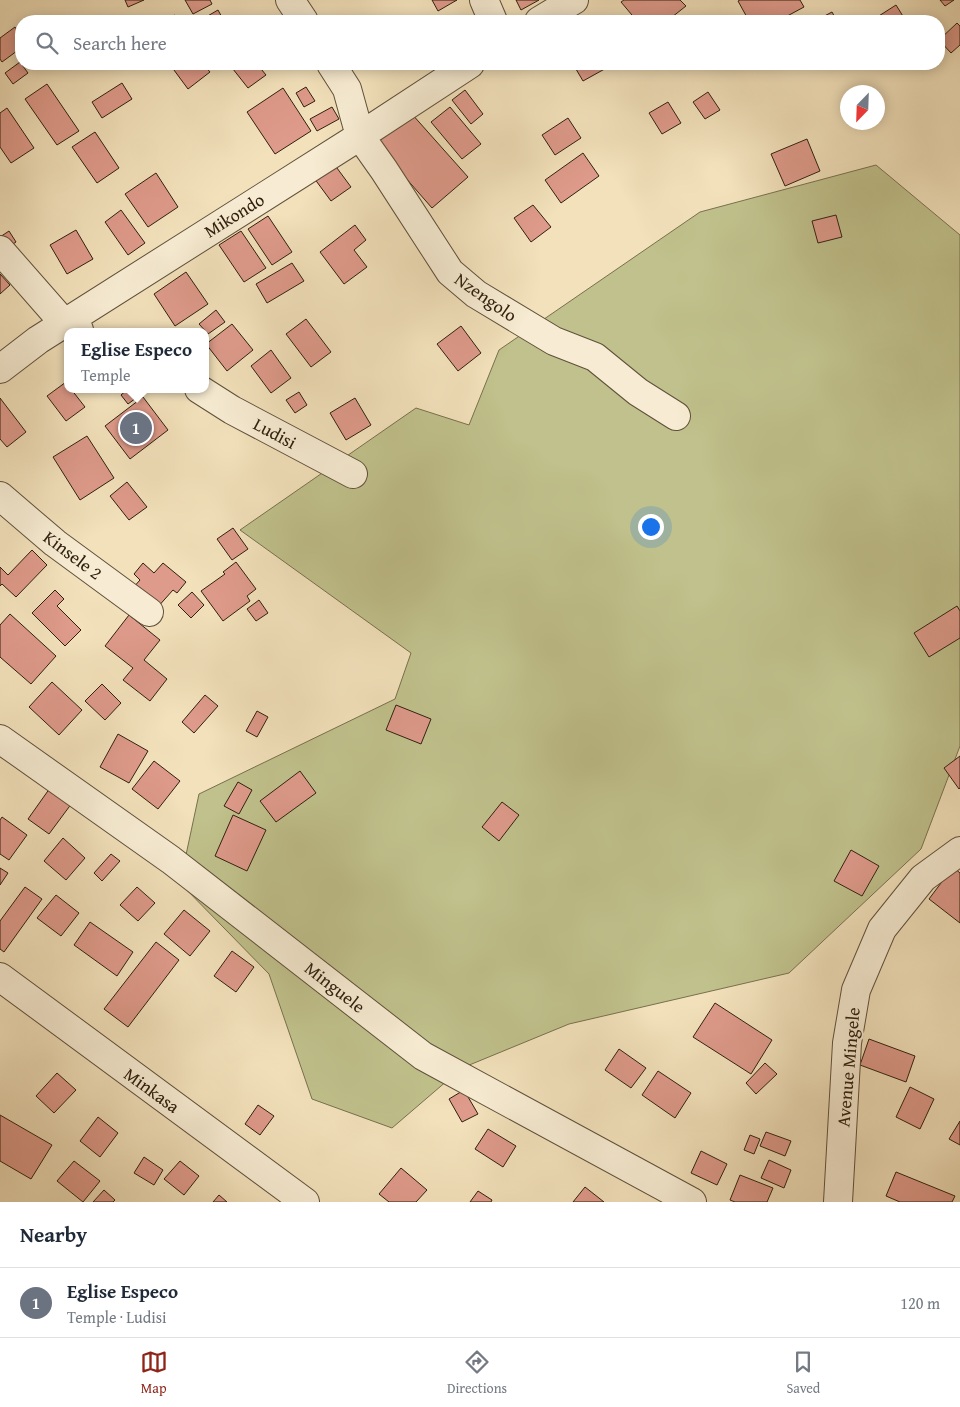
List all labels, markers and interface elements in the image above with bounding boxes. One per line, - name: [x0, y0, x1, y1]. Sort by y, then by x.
- search box: [15, 15, 945, 70]
- icon: search: [33, 29, 61, 57]
- text: Search here: [73, 29, 167, 57]
- north arrow: [840, 85, 885, 130]
- street label: Mikondo: [199, 186, 269, 244]
- street label: Nzengolo: [449, 266, 523, 328]
- popup: [64, 328, 209, 393]
- text: Eglise Especo: [81, 335, 192, 363]
- text: Temple: [81, 363, 131, 387]
- pin: 1: [120, 409, 152, 447]
- street label: Ludisi: [249, 410, 301, 456]
- your location: [638, 514, 664, 540]
- street label: Kinsele 2: [38, 524, 108, 586]
- street label: Minguele: [299, 955, 371, 1019]
- street label: Avenue Mingele: [829, 1006, 867, 1128]
- street label: Minkasa: [118, 1060, 186, 1120]
- text: Nearby: [20, 1219, 87, 1250]
- text: Eglise Especo: [67, 1277, 178, 1305]
- text: 1: [32, 1291, 40, 1315]
- text: 120 m: [900, 1291, 940, 1315]
- text: Temple · Ludisi: [67, 1305, 167, 1329]
- tab: Map: [140, 1348, 168, 1398]
- tab: Directions: [447, 1348, 507, 1398]
- tab: Saved: [786, 1348, 820, 1398]

